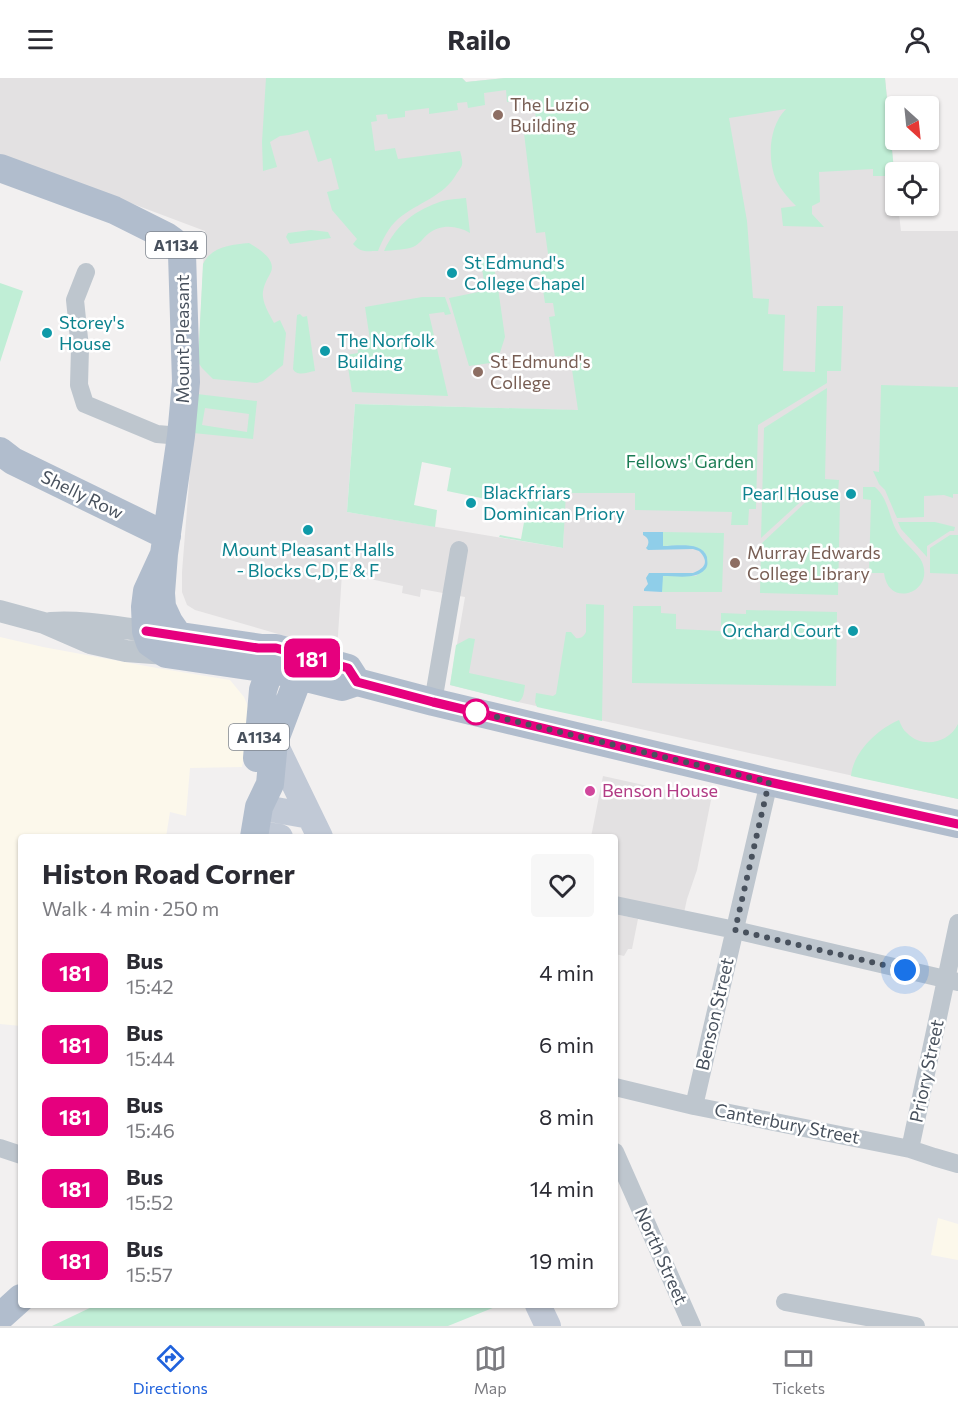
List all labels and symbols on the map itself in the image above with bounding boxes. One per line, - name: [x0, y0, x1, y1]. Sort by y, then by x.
- place label: The Luzio Building: [510, 93, 589, 136]
- north arrow: [885, 96, 939, 150]
- marker: The Luzio Building: [491, 108, 505, 122]
- road number: A1134: [146, 232, 206, 258]
- place label: St Edmund's College Chapel: [464, 251, 585, 294]
- marker: St Edmund's College Chapel: [445, 266, 459, 280]
- street label: Mount Pleasant: [171, 274, 193, 404]
- place label: Storey's House: [59, 311, 125, 354]
- marker: Storey's House: [40, 326, 54, 340]
- place label: The Norfolk Building: [337, 329, 435, 372]
- marker: The Norfolk Building: [318, 344, 332, 358]
- place label: St Edmund's College: [490, 350, 591, 393]
- marker: St Edmund's College: [471, 365, 485, 379]
- park label: Fellows' Garden: [626, 450, 754, 472]
- street label: Shelly Row: [38, 465, 127, 523]
- place label: Blackfriars Dominican Priory: [483, 481, 625, 524]
- place label: Pearl House: [742, 482, 839, 504]
- marker: Pearl House: [844, 487, 858, 501]
- marker: Blackfriars Dominican Priory: [464, 496, 478, 510]
- marker: Mount Pleasant Halls - Blocks C,D,E & F: [301, 523, 315, 537]
- place label: Mount Pleasant Halls - Blocks C,D,E & F: [222, 538, 394, 581]
- place label: Murray Edwards College Library: [747, 541, 881, 584]
- marker: Murray Edwards College Library: [728, 556, 742, 570]
- place label: Orchard Court: [722, 619, 841, 641]
- marker: Orchard Court: [846, 624, 860, 638]
- line badge: 181: [278, 638, 346, 678]
- unlabelled marker: [463, 699, 489, 725]
- road number: A1134: [229, 724, 289, 750]
- place label: Benson House: [602, 779, 718, 801]
- marker: Benson House: [583, 784, 597, 798]
- street label: Benson Street: [690, 955, 738, 1072]
- your location: [890, 955, 920, 985]
- street label: Priory Street: [904, 1017, 948, 1124]
- street label: Canterbury Street: [713, 1098, 862, 1148]
- street label: North Street: [631, 1204, 693, 1307]

